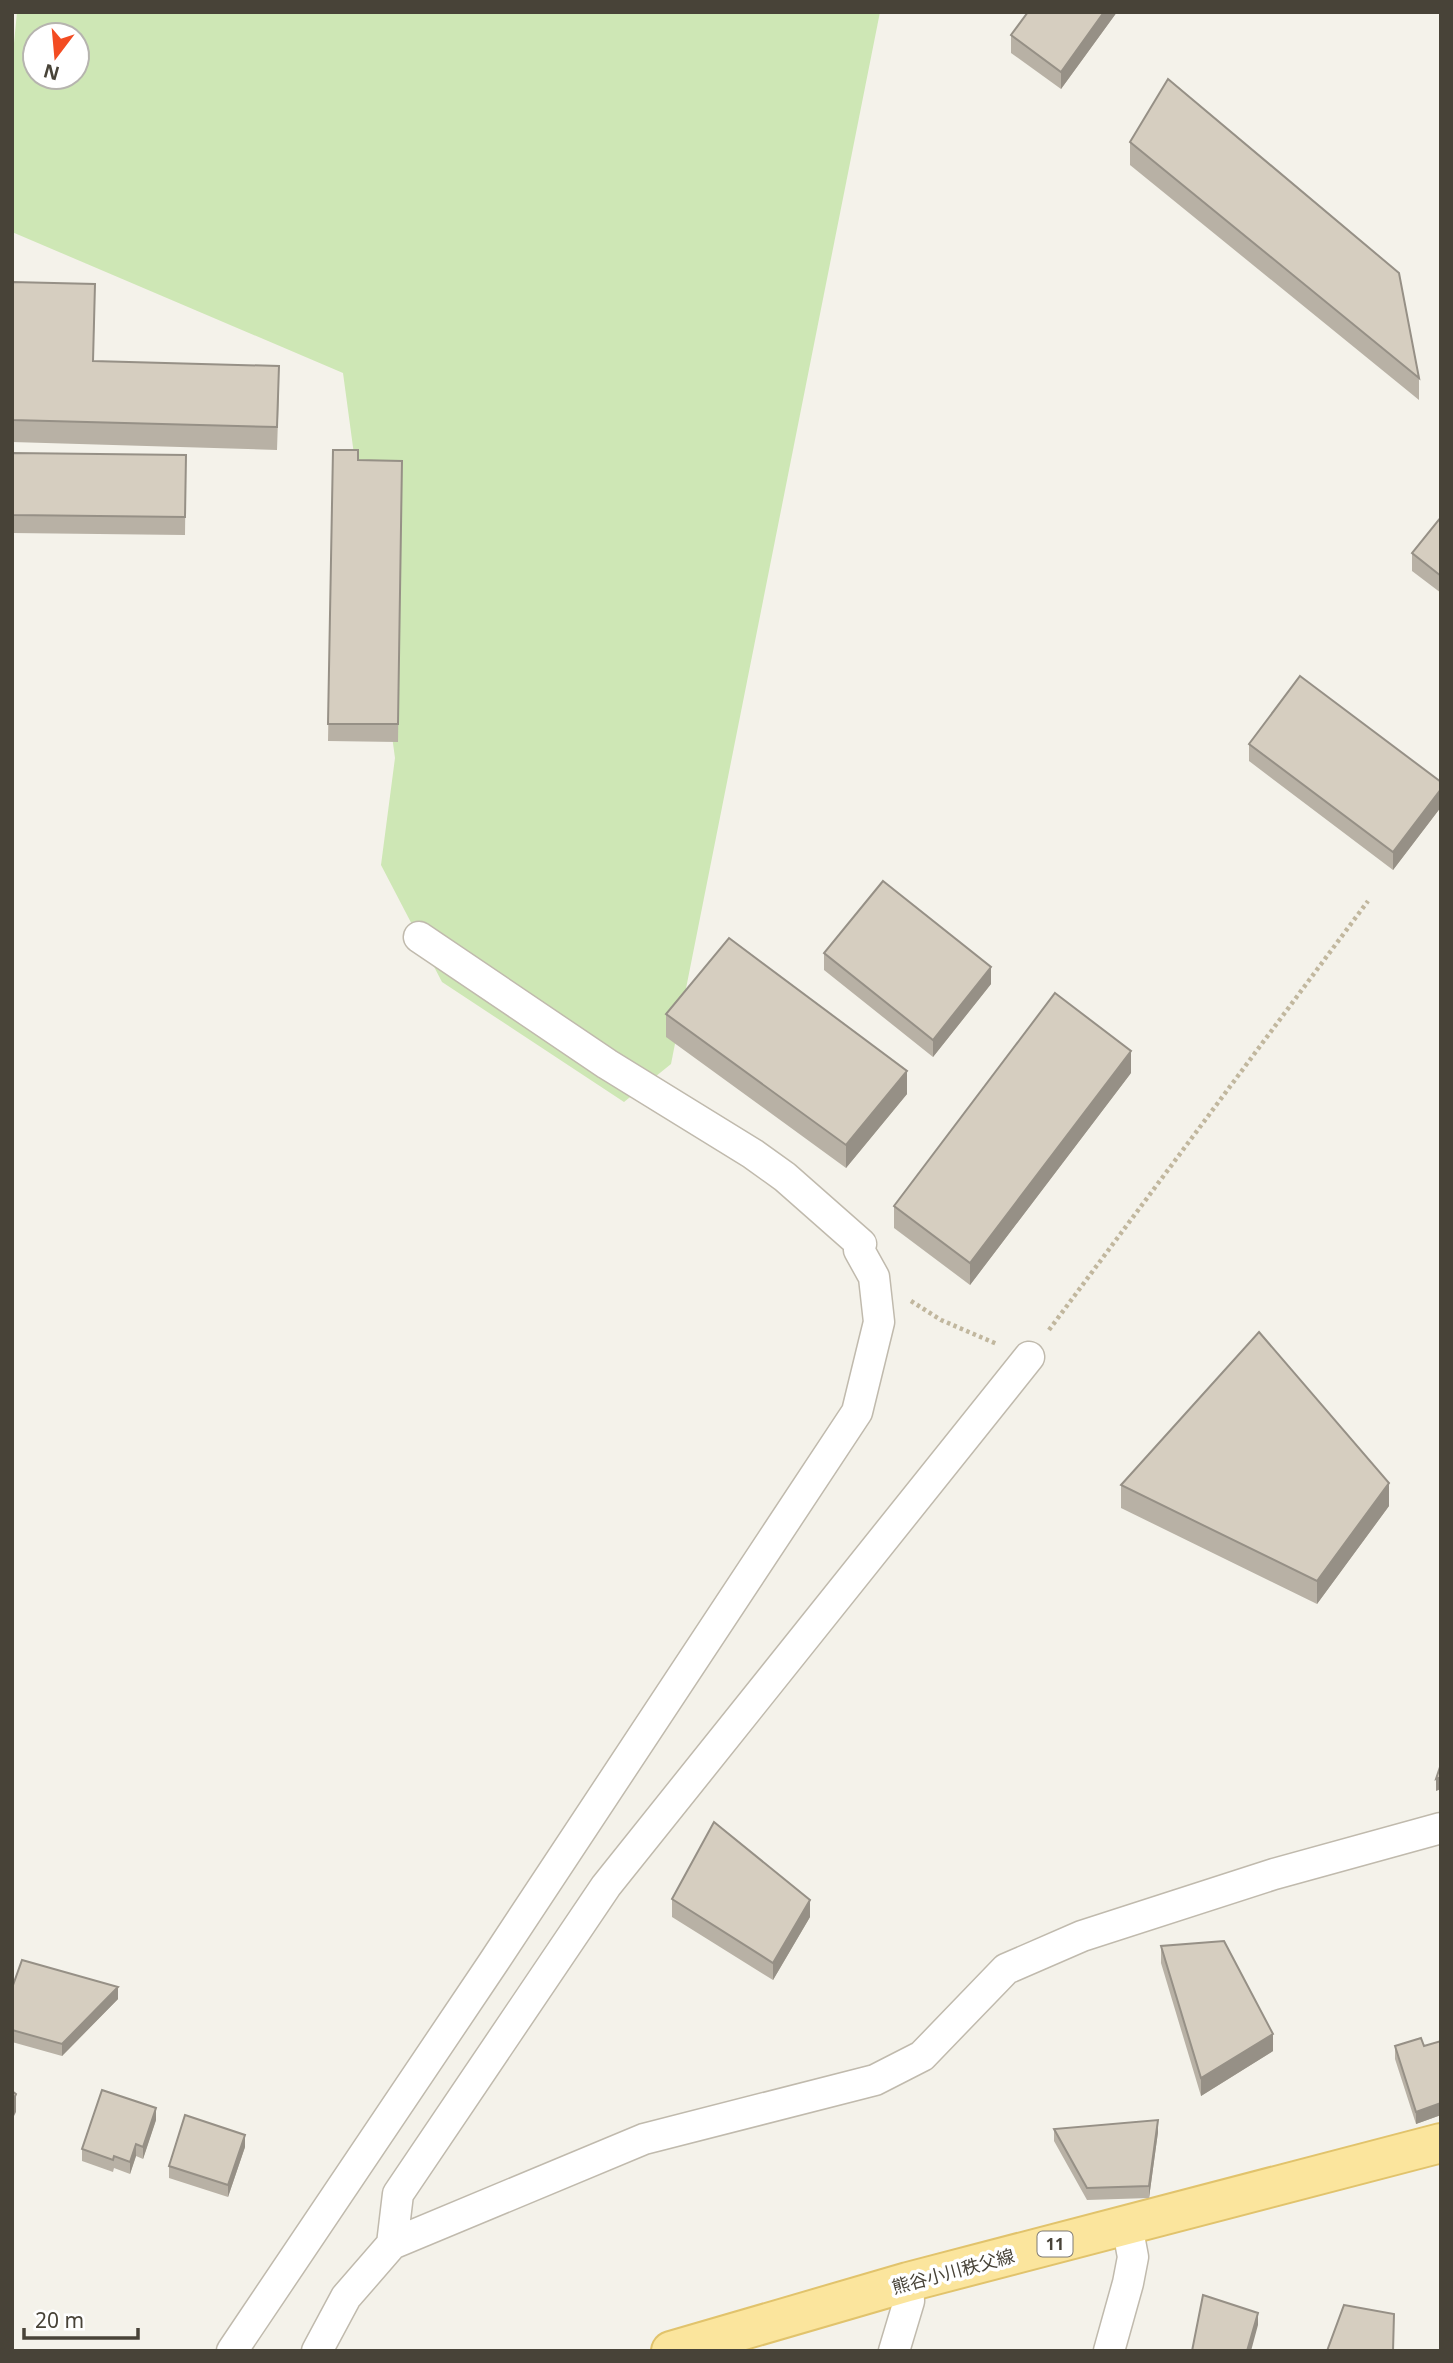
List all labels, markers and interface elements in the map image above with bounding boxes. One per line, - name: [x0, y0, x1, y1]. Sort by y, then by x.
- north arrow: [21, 21, 91, 91]
- text: N: [40, 58, 62, 87]
- road number: 11: [1038, 2232, 1072, 2256]
- street label: 熊谷小川秩父線: [889, 2243, 1017, 2299]
- scale bar: [24, 2296, 138, 2340]
- text: 20 m: [35, 2306, 84, 2334]

